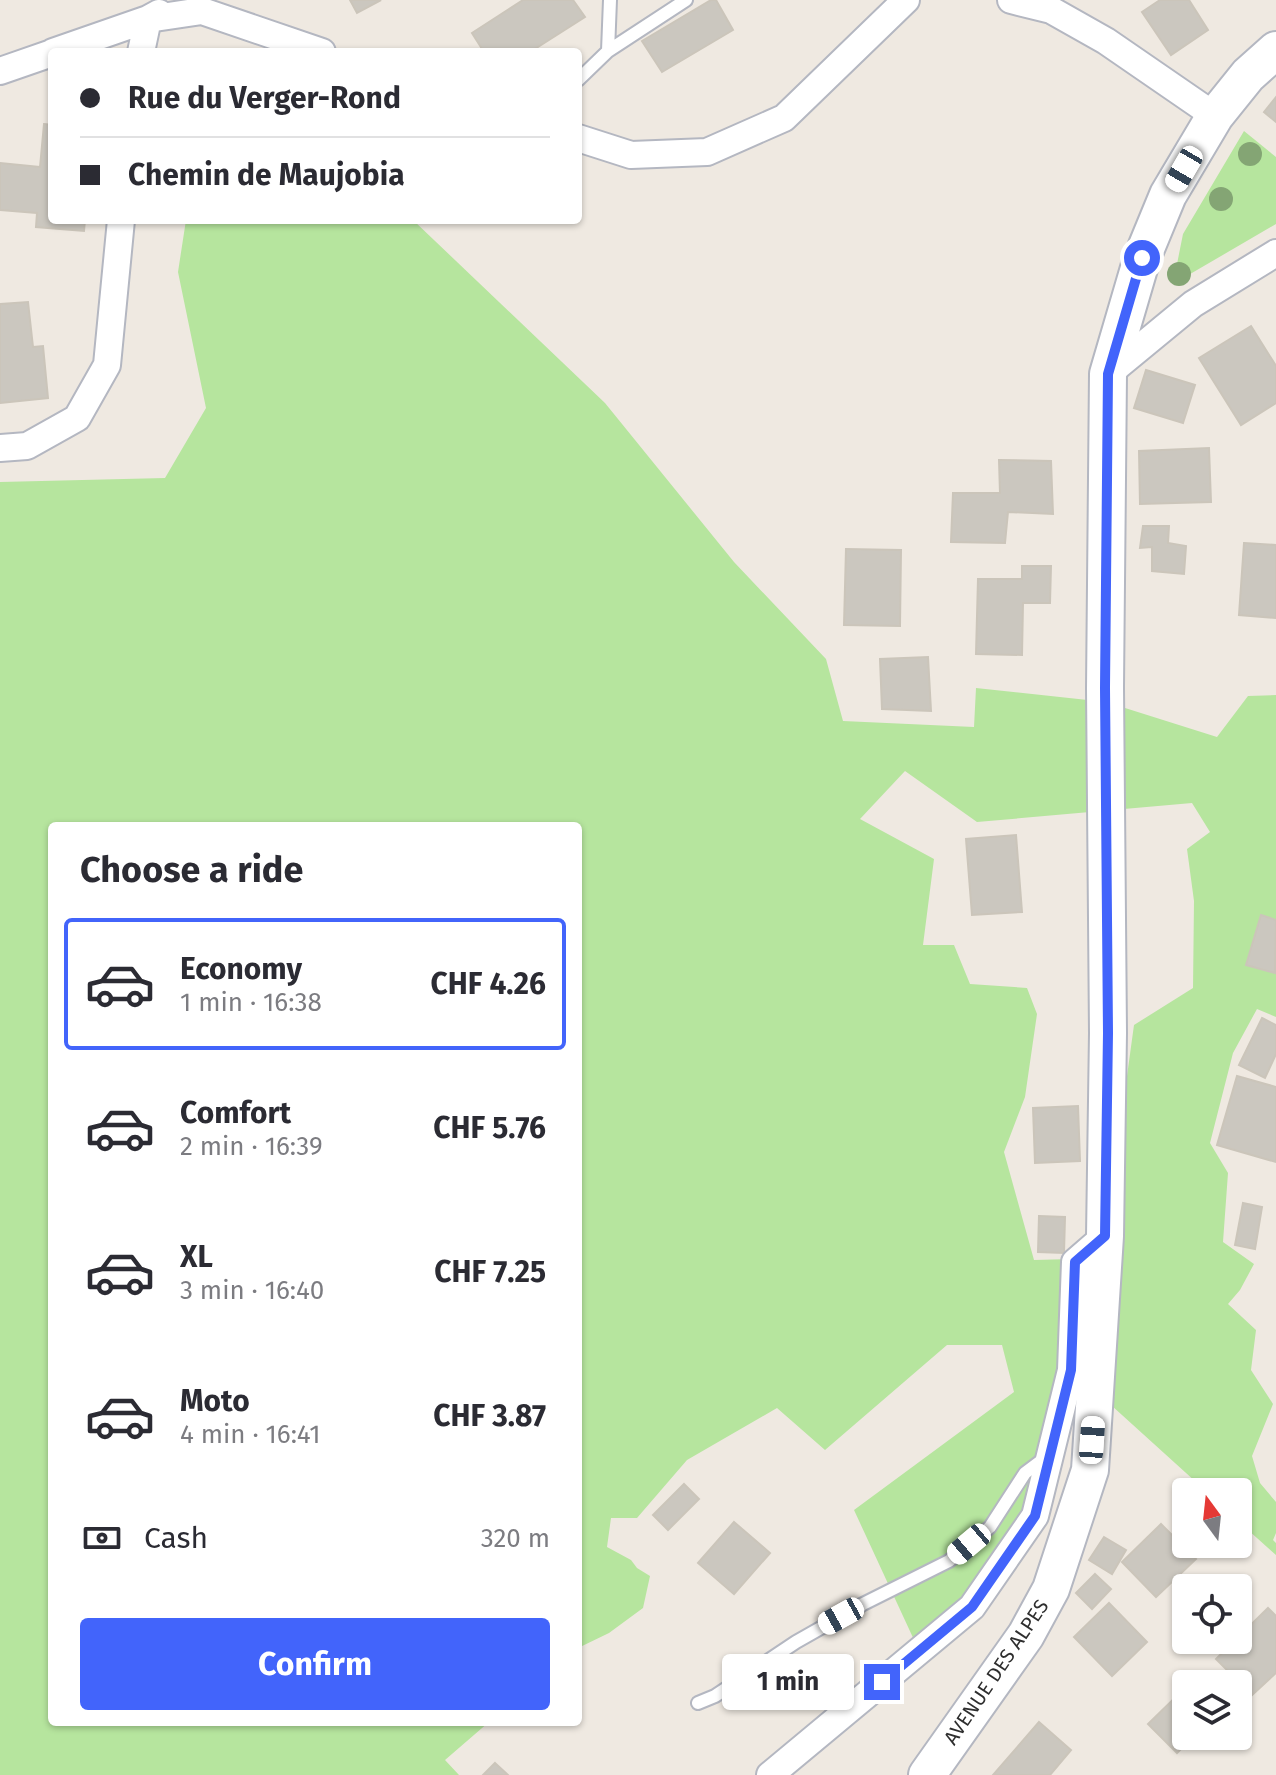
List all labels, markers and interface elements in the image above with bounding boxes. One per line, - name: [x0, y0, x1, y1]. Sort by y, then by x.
- text: Rue du Verger-Rond: [128, 80, 401, 116]
- car: [1162, 142, 1206, 196]
- text: Chemin de Maujobia: [128, 157, 405, 193]
- route start: [1124, 240, 1160, 276]
- text: Choose a ride: [80, 848, 303, 892]
- icon: car: [84, 948, 156, 1020]
- text: Economy: [180, 951, 302, 987]
- text: CHF 4.26: [430, 966, 546, 1002]
- text: 1 min · 16:38: [180, 987, 322, 1018]
- icon: car: [84, 1092, 156, 1164]
- text: Comfort: [180, 1095, 291, 1131]
- text: CHF 5.76: [433, 1110, 546, 1146]
- text: 2 min · 16:39: [180, 1131, 323, 1162]
- icon: car: [84, 1236, 156, 1308]
- text: XL: [180, 1239, 213, 1275]
- text: CHF 7.25: [434, 1254, 546, 1290]
- text: 3 min · 16:40: [180, 1275, 324, 1306]
- icon: car: [84, 1380, 156, 1452]
- text: Moto: [180, 1383, 250, 1419]
- text: CHF 3.87: [433, 1398, 546, 1434]
- car: [1078, 1415, 1106, 1465]
- text: 4 min · 16:41: [180, 1419, 320, 1450]
- north arrow: [1172, 1478, 1252, 1558]
- map controls: [1172, 1478, 1252, 1750]
- icon: cash: [80, 1516, 124, 1560]
- car: [943, 1519, 995, 1569]
- text: Cash: [144, 1520, 208, 1556]
- text: 320 m: [481, 1523, 550, 1554]
- button: locate: [1172, 1574, 1252, 1654]
- car: [814, 1594, 868, 1638]
- street label: AVENUE DES ALPES: [939, 1595, 1054, 1749]
- button: Confirm: [80, 1618, 550, 1710]
- callout: 1 min: [722, 1654, 854, 1710]
- route end: [864, 1664, 900, 1700]
- text: 1 min: [757, 1666, 819, 1697]
- button: layers: [1172, 1670, 1252, 1750]

